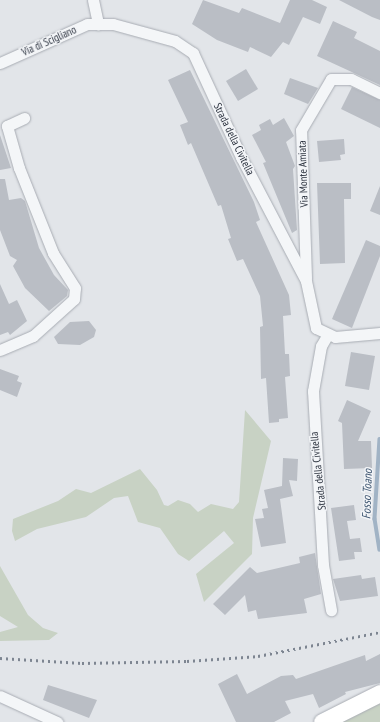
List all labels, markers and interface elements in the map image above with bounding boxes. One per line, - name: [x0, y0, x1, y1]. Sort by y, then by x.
- street label: Via di Scigliano: [20, 23, 78, 59]
- street label: Strada della Civitella: [211, 101, 257, 177]
- street label: Via Monte Amiata: [295, 140, 311, 208]
- street label: Strada della Civitella: [307, 431, 329, 511]
- water label: Fosso Toano: [359, 468, 375, 520]

